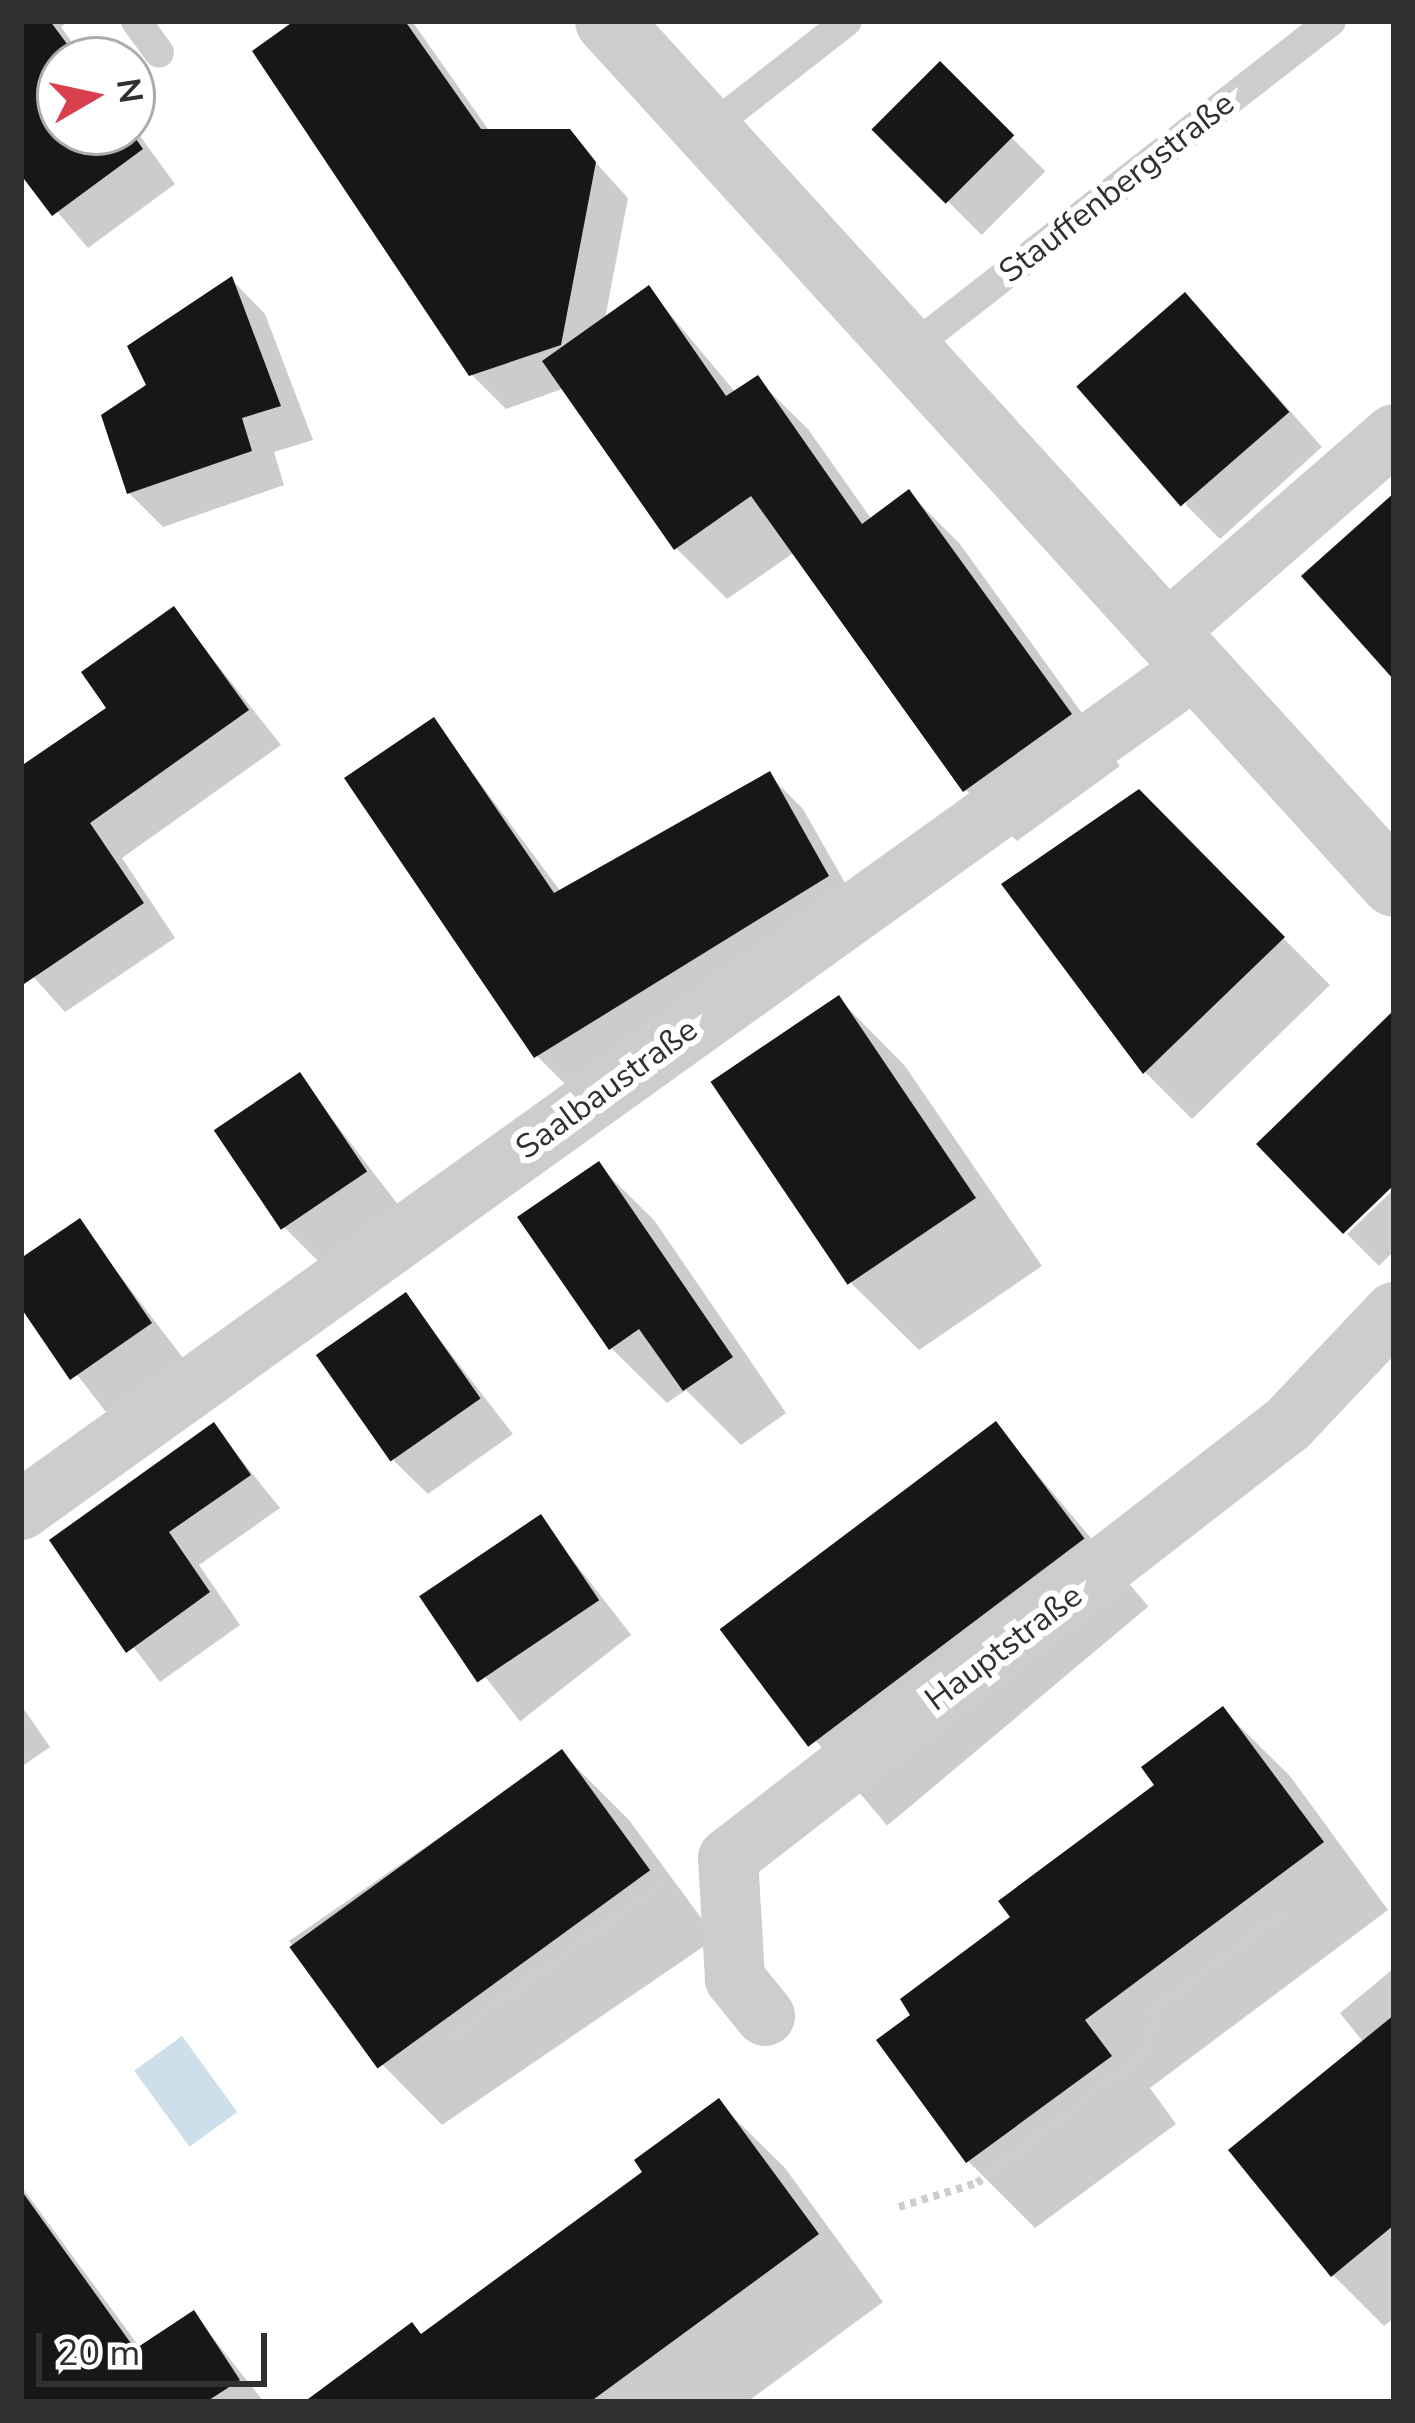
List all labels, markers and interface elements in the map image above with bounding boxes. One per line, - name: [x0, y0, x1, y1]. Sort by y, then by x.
- north arrow: [36, 36, 156, 156]
- text: N: [105, 75, 153, 106]
- street label: Stauffenbergstraße: [992, 84, 1242, 292]
- street label: Saalbaustraße: [509, 1010, 705, 1168]
- street label: Hauptstraße: [918, 1576, 1090, 1720]
- scale bar: [42, 2309, 273, 2383]
- text: 20 m: [57, 2329, 140, 2378]

